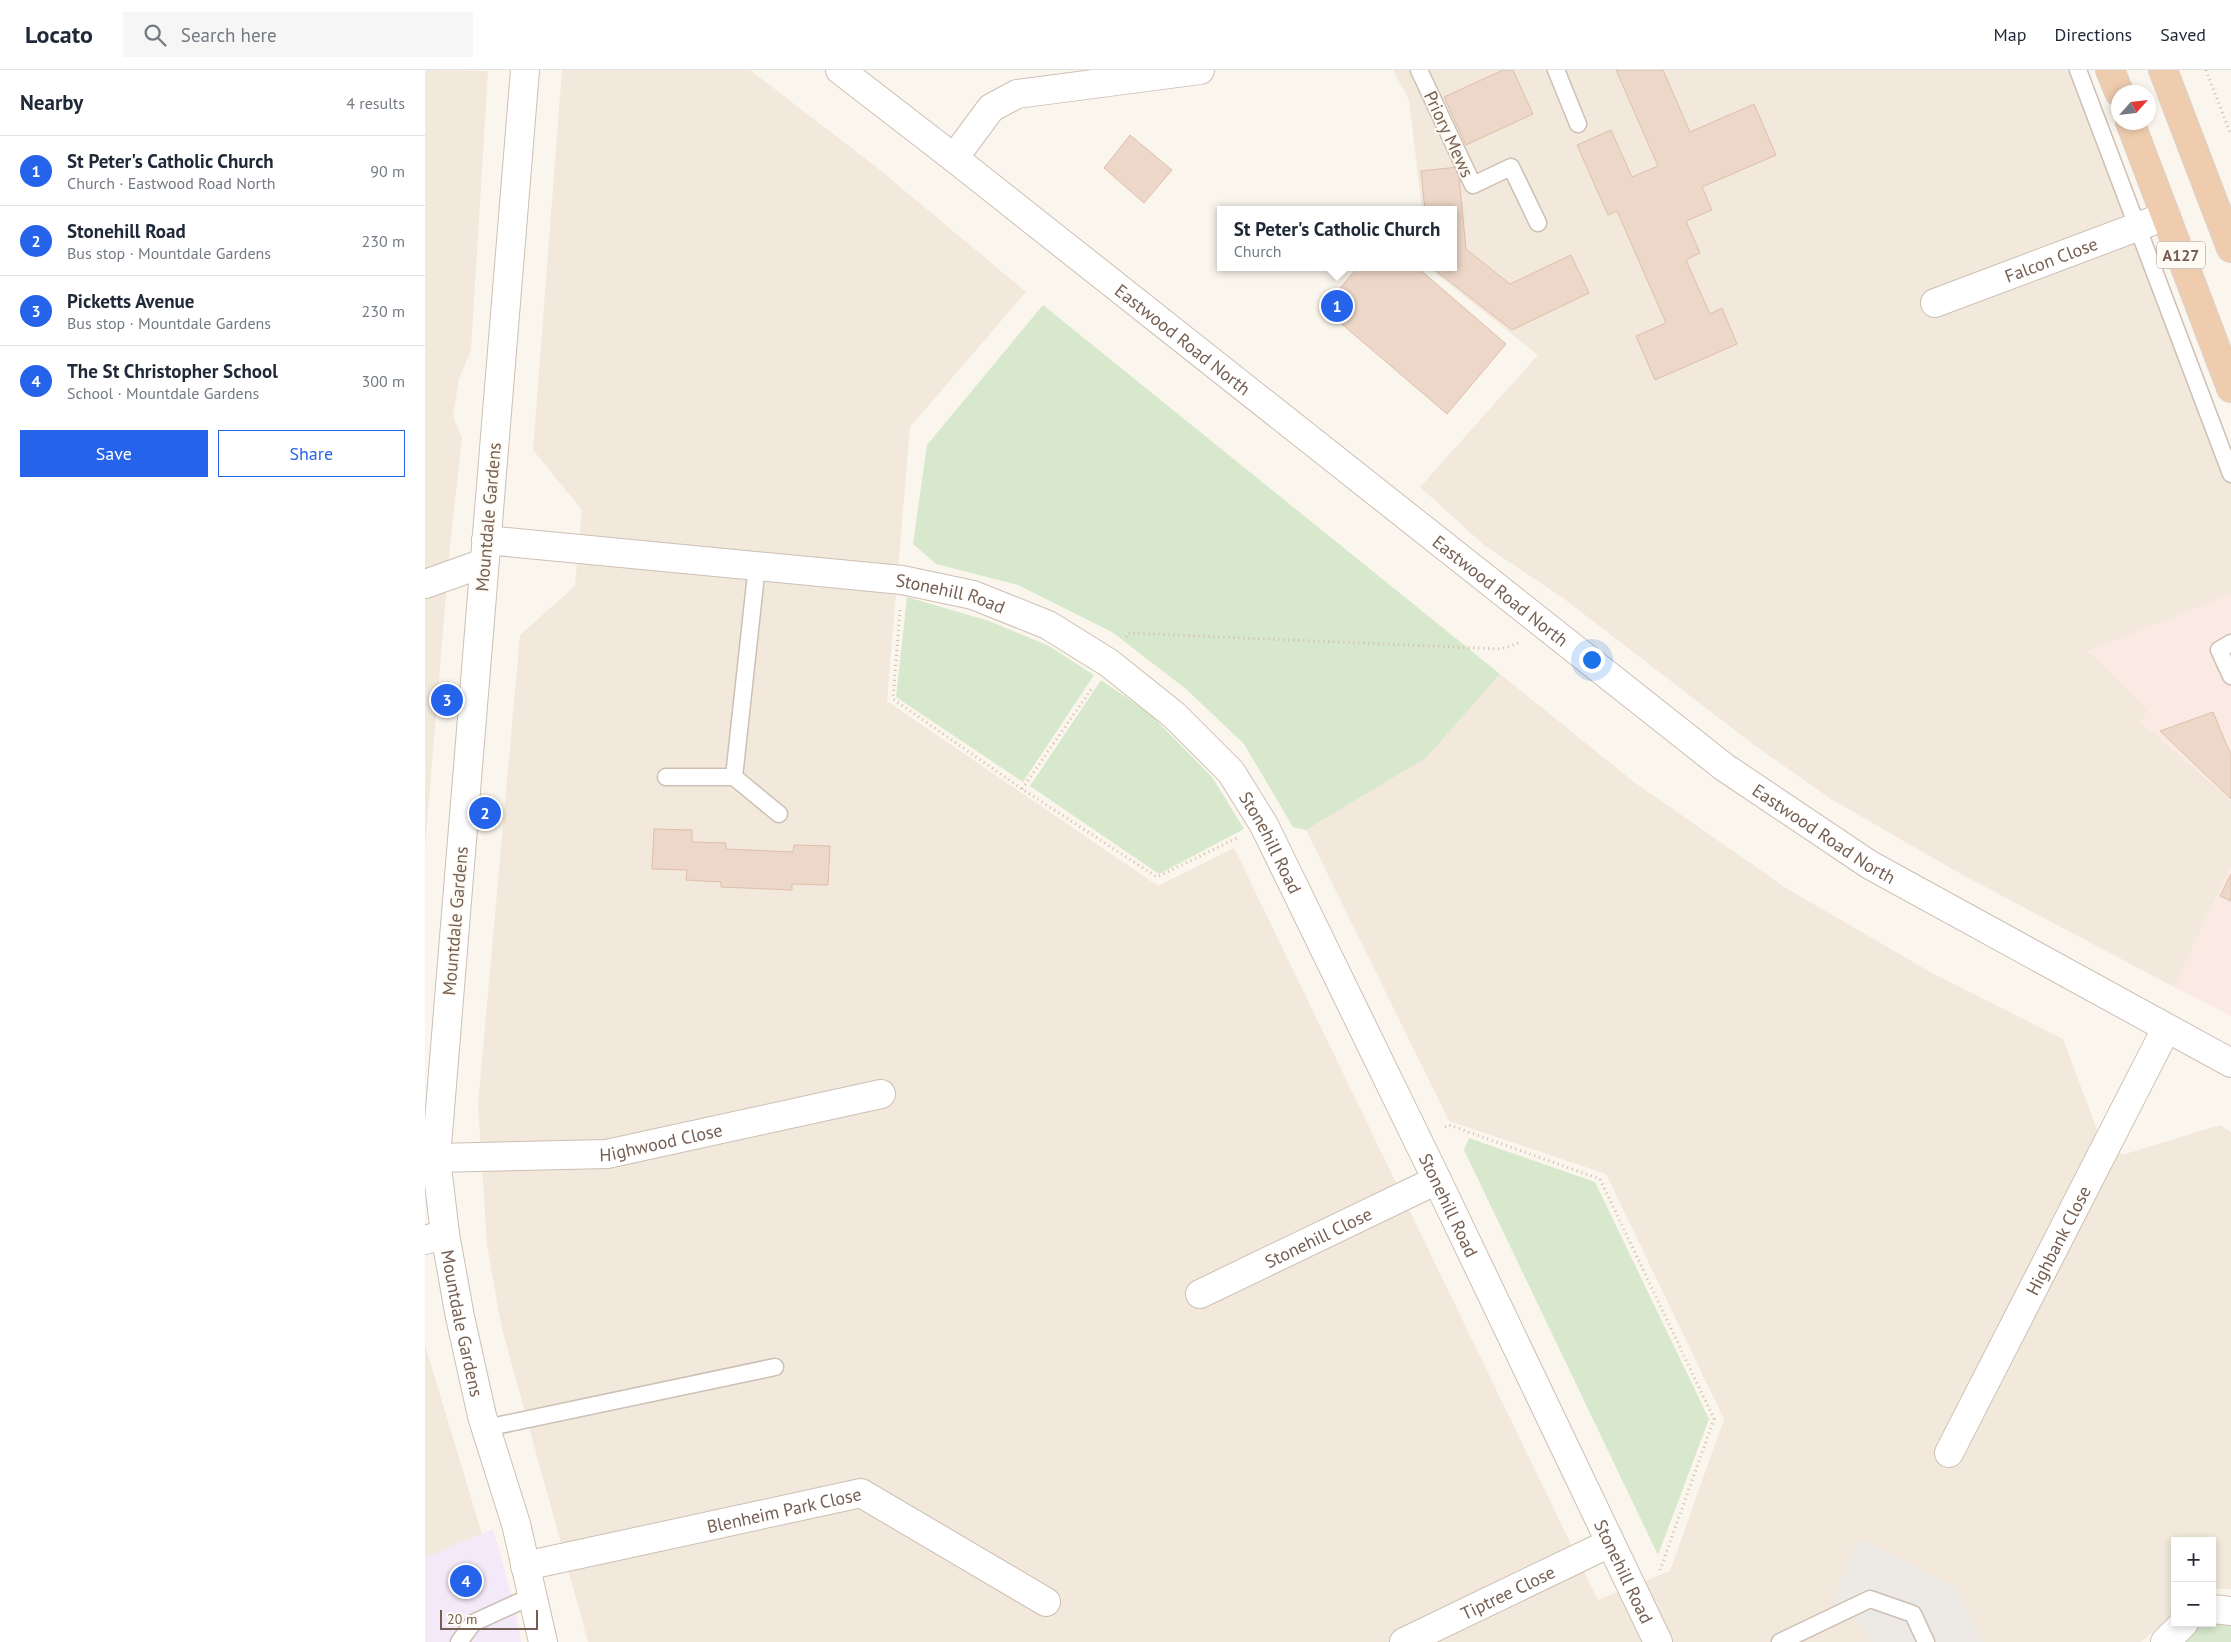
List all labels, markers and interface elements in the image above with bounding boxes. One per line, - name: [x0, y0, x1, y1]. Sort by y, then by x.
- search box: [123, 12, 473, 57]
- text: Locato: [25, 19, 93, 50]
- icon: search: [141, 21, 169, 49]
- text: Search here: [181, 23, 277, 47]
- text: Map: [1994, 23, 2026, 46]
- text: Directions: [2054, 23, 2132, 46]
- text: Saved: [2160, 23, 2206, 46]
- north arrow: [2111, 85, 2156, 130]
- street label: Priory Mews: [1419, 87, 1479, 181]
- text: Nearby: [20, 89, 83, 116]
- text: 4 results: [346, 93, 405, 113]
- text: St Peter's Catholic Church: [67, 149, 274, 173]
- text: 1: [31, 161, 41, 181]
- text: 90 m: [370, 161, 405, 181]
- text: Church · Eastwood Road North: [67, 173, 276, 193]
- popup: [1217, 206, 1457, 271]
- text: St Peter's Catholic Church: [1234, 217, 1440, 241]
- text: Stonehill Road: [67, 219, 186, 243]
- text: 2: [31, 231, 41, 251]
- text: 230 m: [362, 231, 405, 251]
- street label: Falcon Close: [2001, 231, 2101, 287]
- text: Church: [1234, 241, 1282, 261]
- road number: A127: [2157, 242, 2205, 268]
- text: Bus stop · Mountdale Gardens: [67, 243, 271, 263]
- street label: Eastwood Road North: [1111, 278, 1255, 400]
- pin: 1: [1321, 287, 1353, 325]
- text: Picketts Avenue: [67, 289, 194, 313]
- text: 3: [31, 301, 41, 321]
- text: 230 m: [362, 301, 405, 321]
- text: Bus stop · Mountdale Gardens: [67, 313, 271, 333]
- text: The St Christopher School: [67, 359, 278, 383]
- text: 4: [31, 371, 41, 391]
- text: 300 m: [362, 371, 405, 391]
- text: School · Mountdale Gardens: [67, 383, 259, 403]
- button: Save: [20, 430, 208, 477]
- button: Share: [218, 430, 405, 477]
- street label: Mountdale Gardens: [470, 441, 506, 593]
- street label: Eastwood Road North: [1428, 530, 1573, 651]
- street label: Stonehill Road: [895, 568, 1009, 618]
- your location: [1579, 647, 1605, 673]
- pin: 3: [431, 681, 463, 719]
- street label: Eastwood Road North: [1748, 778, 1900, 888]
- street label: Stonehill Road: [1234, 787, 1307, 897]
- pin: 2: [469, 794, 501, 832]
- street label: Mountdale Gardens: [437, 845, 473, 997]
- street label: Highwood Close: [599, 1118, 724, 1166]
- street label: Stonehill Road: [1414, 1149, 1484, 1261]
- street label: Highbank Close: [2020, 1182, 2095, 1299]
- street label: Stonehill Close: [1261, 1202, 1375, 1273]
- street label: Mountdale Gardens: [437, 1248, 489, 1399]
- street label: Blenheim Park Close: [705, 1482, 863, 1538]
- street label: Stonehill Road: [1590, 1516, 1659, 1627]
- map controls: [2171, 1537, 2216, 1627]
- button: +: [2171, 1537, 2216, 1582]
- street label: Tiptree Close: [1457, 1560, 1558, 1625]
- pin: 4: [450, 1562, 482, 1600]
- button: −: [2171, 1582, 2216, 1627]
- scale bar: [440, 1607, 537, 1630]
- text: 20 m: [447, 1610, 477, 1628]

